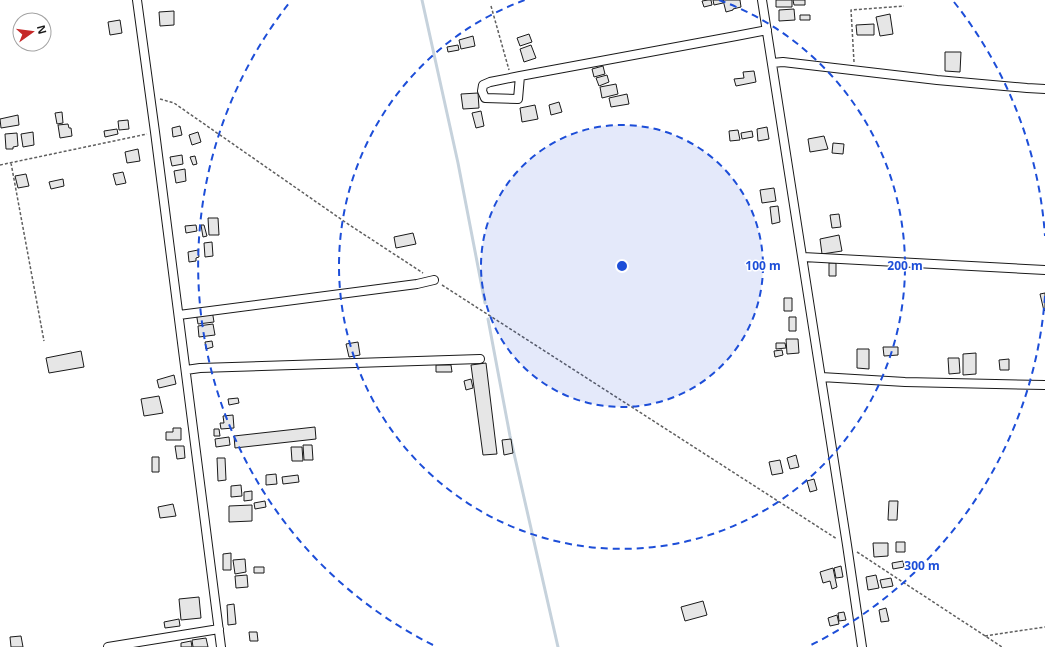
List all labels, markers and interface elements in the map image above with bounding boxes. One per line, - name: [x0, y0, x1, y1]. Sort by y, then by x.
- north arrow: [12, 12, 52, 52]
- text: N: [34, 23, 51, 36]
- text: 100 m: [745, 257, 781, 274]
- text: 200 m: [887, 257, 923, 274]
- centre of rings: [615, 259, 629, 273]
- text: 300 m: [904, 557, 940, 574]

